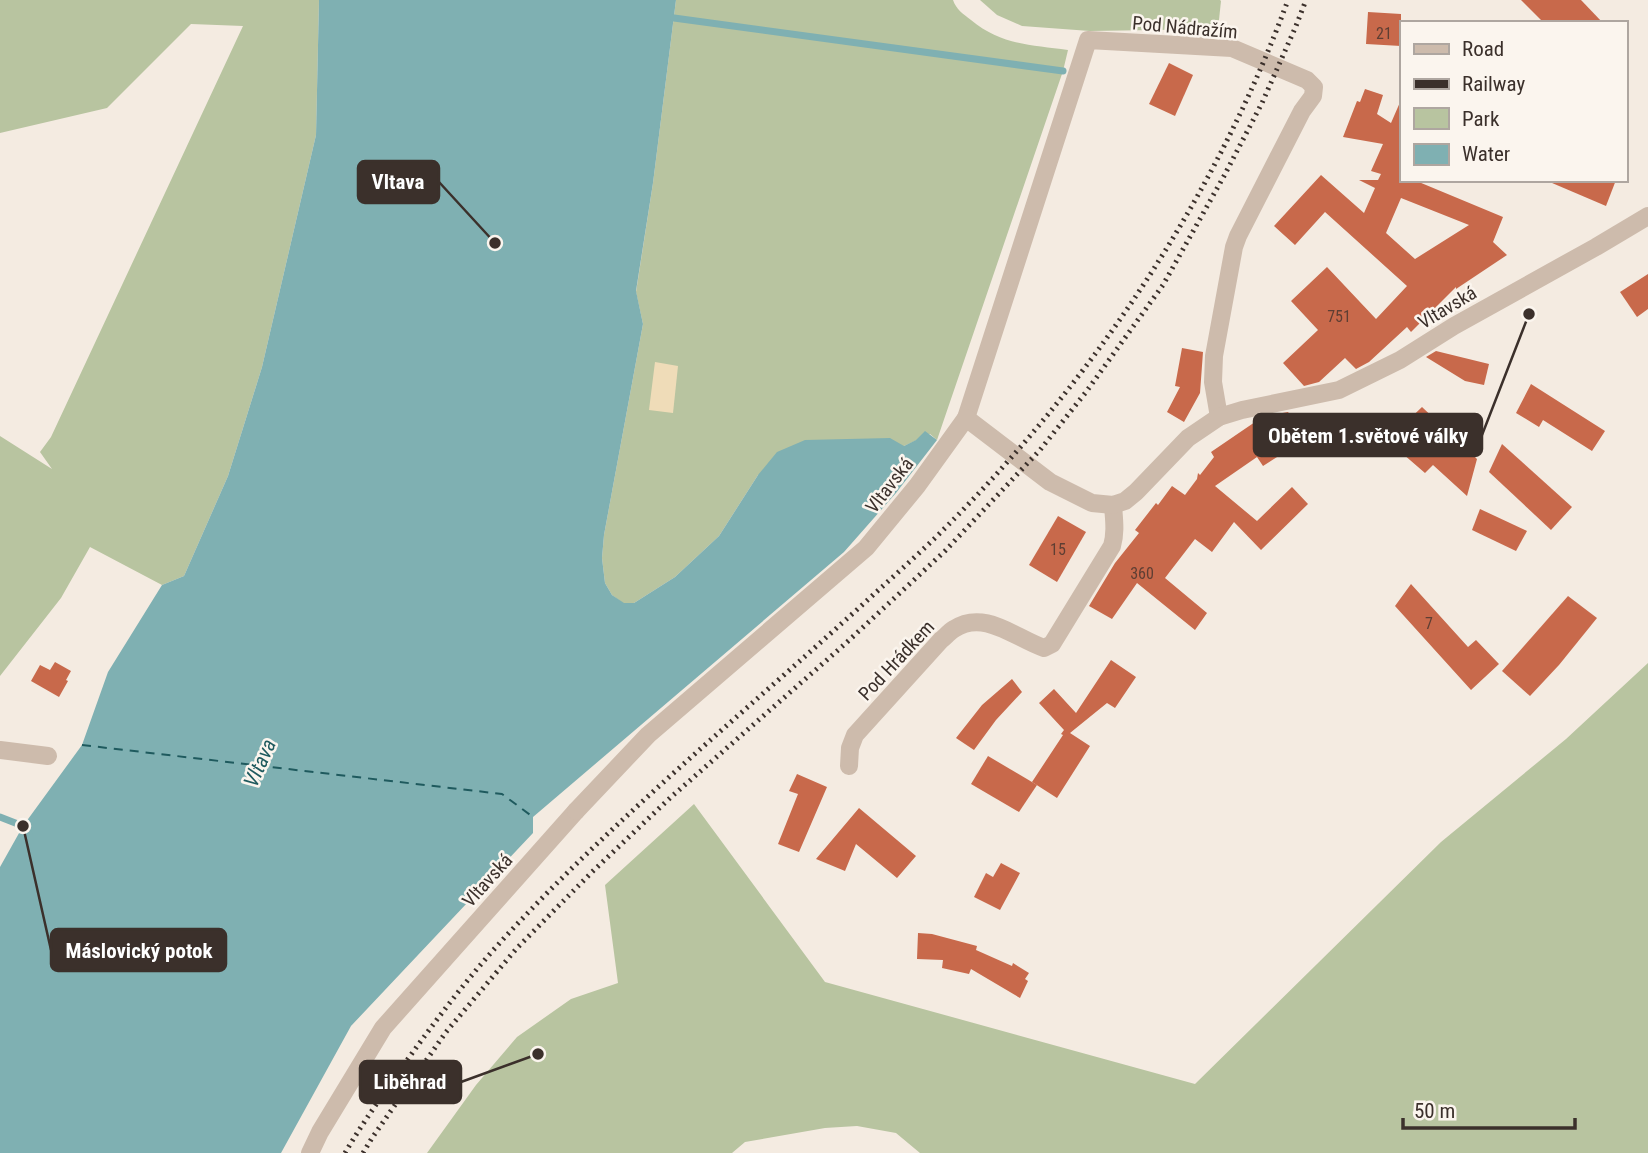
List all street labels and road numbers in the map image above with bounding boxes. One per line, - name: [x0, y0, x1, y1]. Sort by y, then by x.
- street label: Pod Nádražím: [1131, 11, 1239, 44]
- street label: Vltavská: [1414, 281, 1481, 334]
- street label: Vltavská: [861, 453, 918, 518]
- street label: Pod Hrádkem: [853, 616, 939, 705]
- street label: Vltavská: [457, 849, 517, 912]

